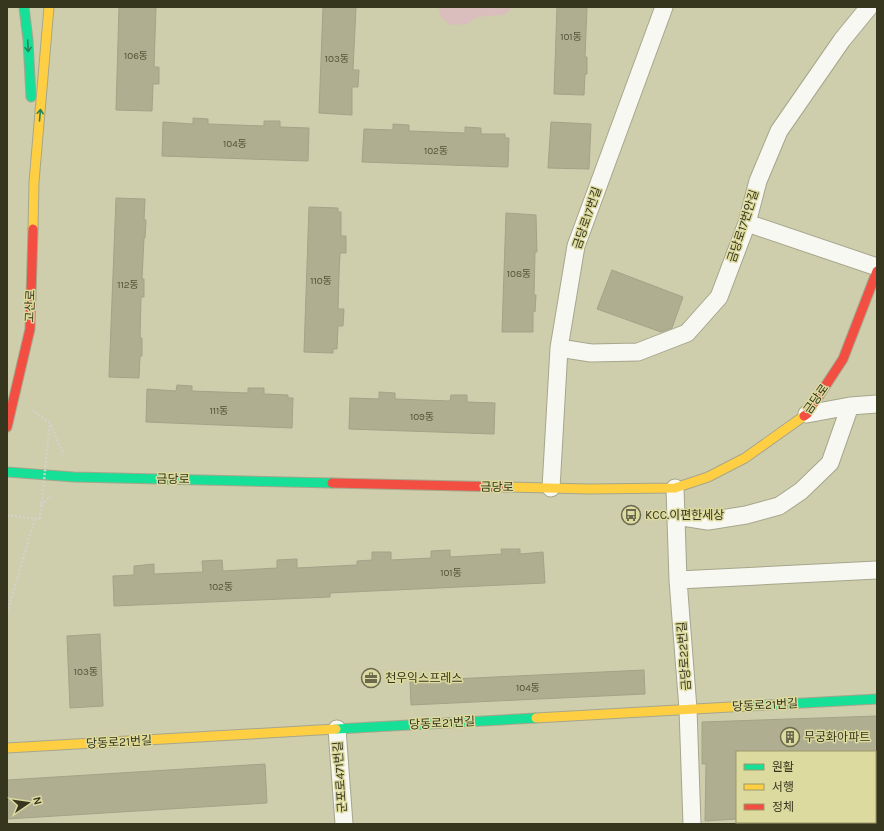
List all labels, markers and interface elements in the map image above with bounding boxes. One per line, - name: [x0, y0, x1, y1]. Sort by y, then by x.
- house number: 101동: [560, 31, 582, 43]
- one-way arrow: [25, 39, 32, 52]
- house number: 106동: [124, 50, 148, 62]
- house number: 103동: [325, 53, 349, 65]
- one-way arrow: [37, 109, 44, 122]
- house number: 104동: [223, 138, 247, 150]
- house number: 102동: [424, 145, 448, 157]
- street label: 금당로17번길: [570, 185, 604, 251]
- street label: 금당로17번안길: [725, 188, 761, 264]
- house number: 108동: [507, 268, 531, 280]
- house number: 110동: [310, 275, 332, 287]
- house number: 112동: [117, 279, 139, 291]
- street label: 고산로: [22, 289, 38, 323]
- street label: 금당로: [801, 381, 831, 417]
- house number: 111동: [209, 405, 229, 417]
- house number: 109동: [410, 411, 434, 423]
- street label: 금당로: [156, 472, 190, 486]
- street label: 금당로: [480, 480, 514, 494]
- bus stop icon: KCC.이편한세상: [620, 504, 642, 526]
- place label: KCC.이편한세상: [645, 508, 724, 522]
- house number: 101동: [440, 567, 462, 579]
- house number: 102동: [209, 581, 233, 593]
- street label: 금당로22번길: [675, 621, 693, 691]
- house number: 103동: [74, 666, 98, 678]
- office icon: 천우익스프레스: [360, 667, 382, 689]
- place label: 천우익스프레스: [385, 671, 462, 685]
- house number: 104동: [516, 682, 540, 694]
- street label: 당동로21번길: [732, 696, 798, 714]
- street label: 당동로21번길: [409, 714, 475, 732]
- building icon: 무궁화아파트: [779, 726, 801, 748]
- place label: 무궁화아파트: [804, 730, 870, 744]
- street label: 당동로21번길: [86, 733, 152, 751]
- street label: 군포로471번길: [331, 741, 349, 813]
- legend: [736, 751, 876, 823]
- text: 원활: [772, 760, 794, 774]
- text: 서행: [772, 780, 794, 794]
- north arrow: [8, 783, 48, 823]
- text: N: [30, 796, 44, 806]
- text: 정체: [772, 800, 794, 814]

